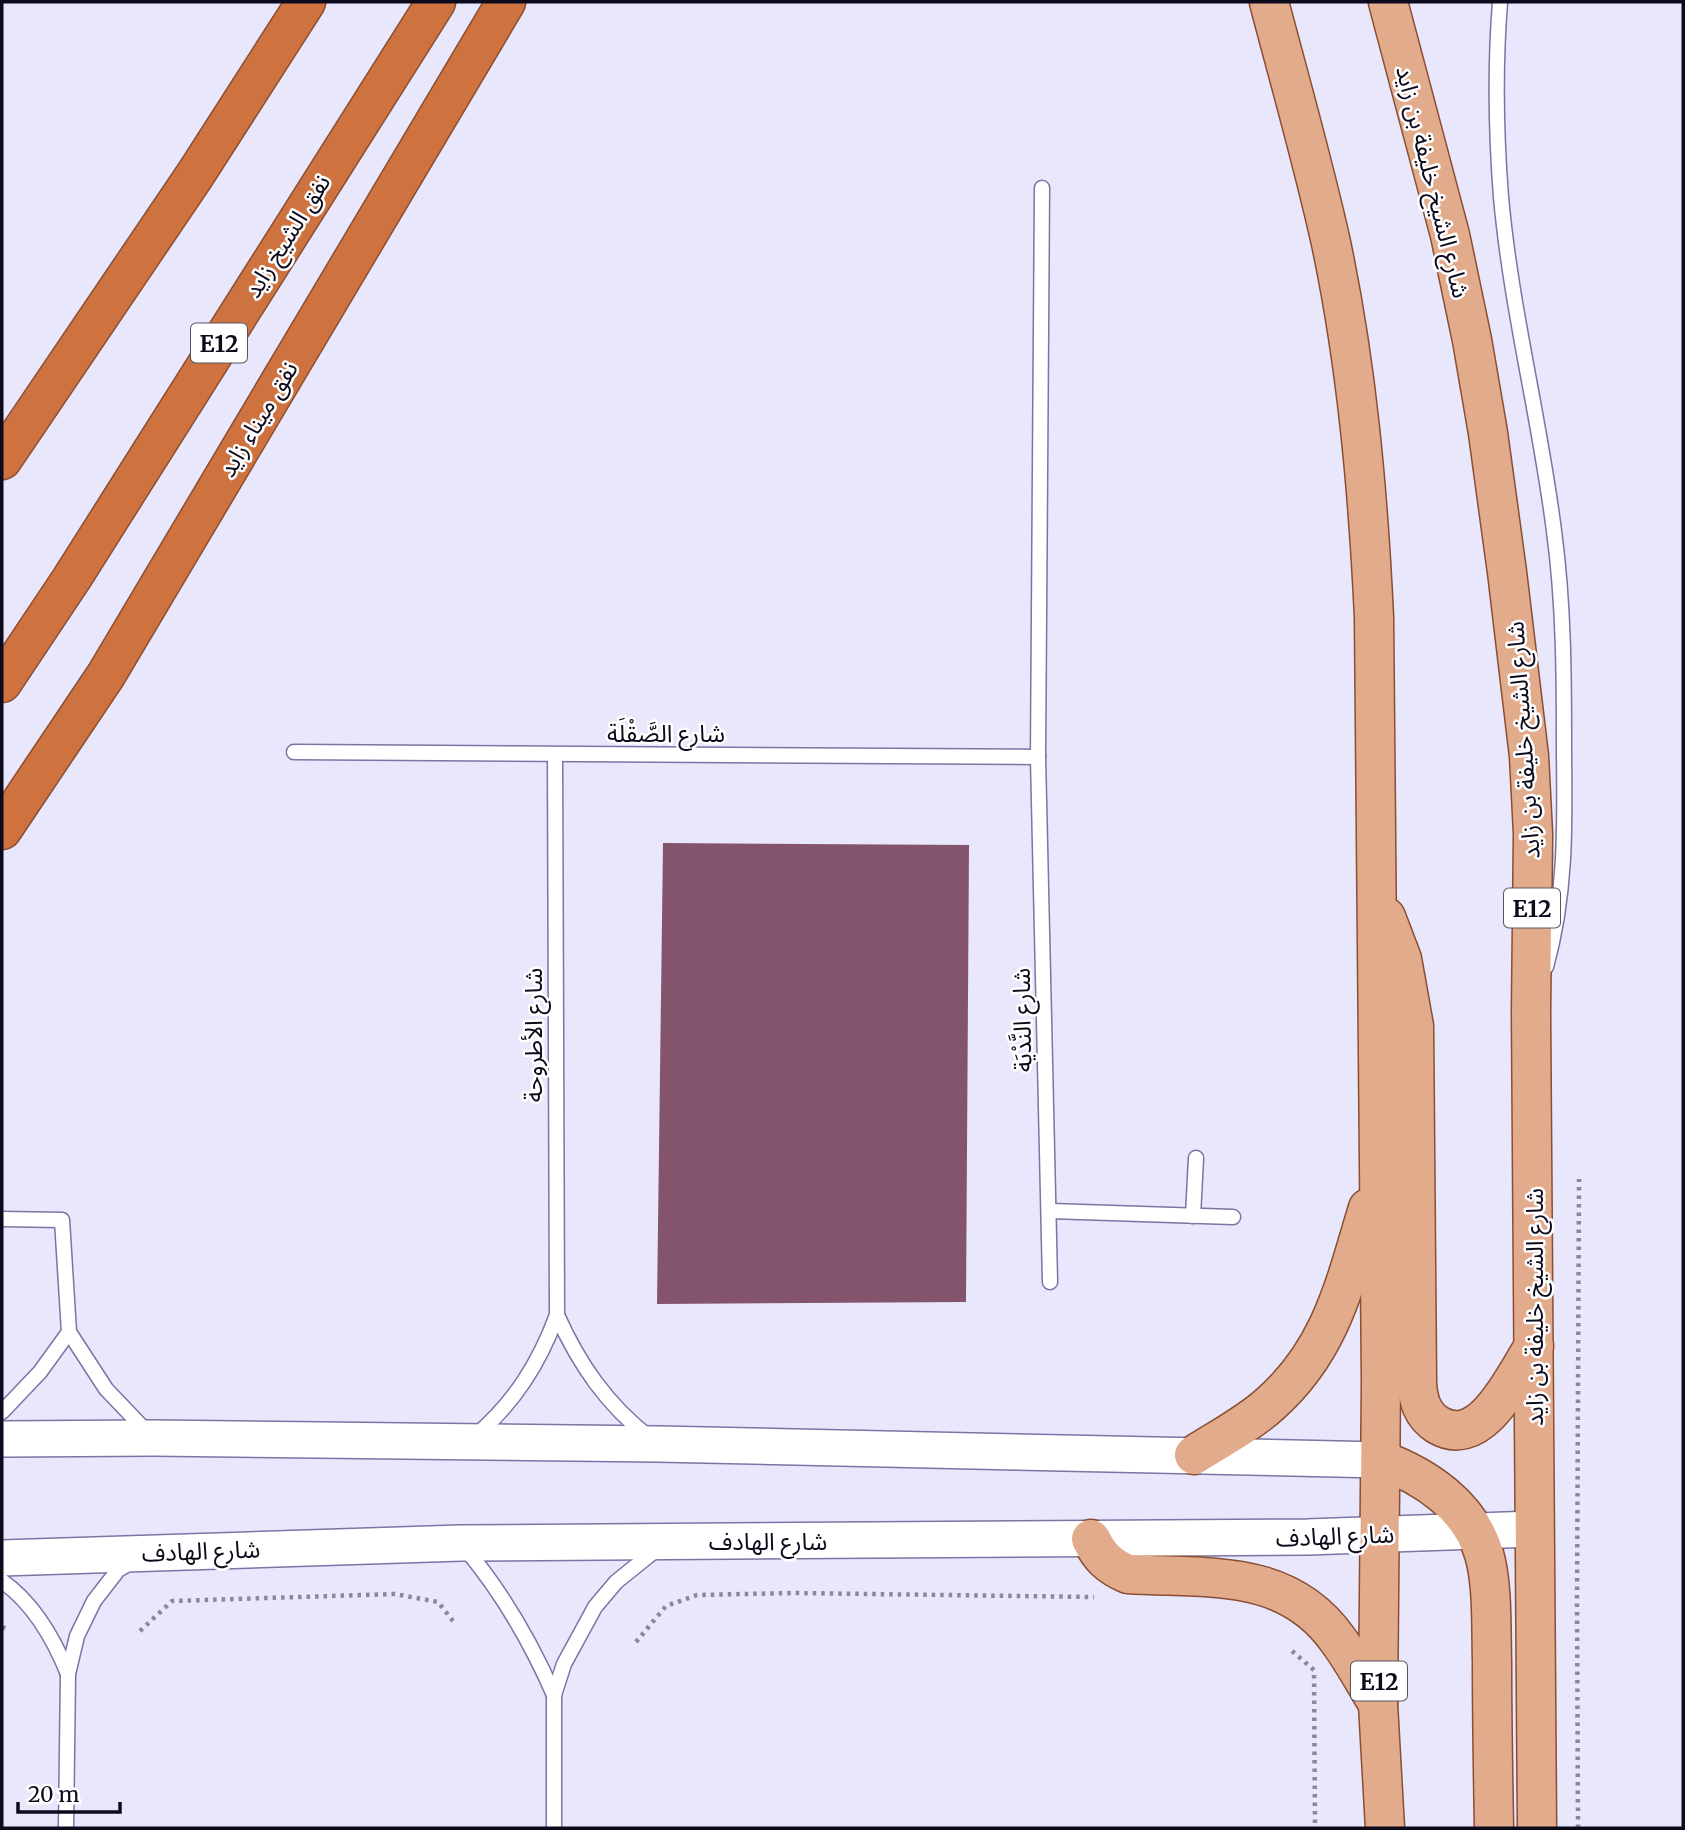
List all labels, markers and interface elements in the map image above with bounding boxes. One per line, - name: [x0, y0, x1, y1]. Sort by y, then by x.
- street label: شارع الشيخ خليفة بن زايد: [1387, 63, 1477, 302]
- street label: نفق الشيخ زايد: [237, 168, 339, 305]
- road number: E12: [191, 324, 247, 362]
- street label: نفق ميناء زايد: [211, 355, 305, 483]
- street label: شارع الشيخ خليفة بن زايد: [1499, 620, 1549, 860]
- street label: شارع الصَّقْلَة: [607, 717, 725, 751]
- road number: E12: [1504, 888, 1560, 928]
- street label: شارع الأطروحة: [518, 968, 551, 1102]
- street label: شارع النَّدْيَة: [1006, 968, 1040, 1072]
- street label: شارع الشيخ خليفة بن زايد: [1519, 1188, 1552, 1426]
- street label: شارع الهادف: [1275, 1518, 1395, 1556]
- street label: شارع الهادف: [709, 1526, 827, 1559]
- street label: شارع الهادف: [141, 1533, 261, 1571]
- road number: E12: [1351, 1662, 1407, 1700]
- scale bar: [18, 1770, 119, 1814]
- text: 20 m: [28, 1781, 80, 1808]

